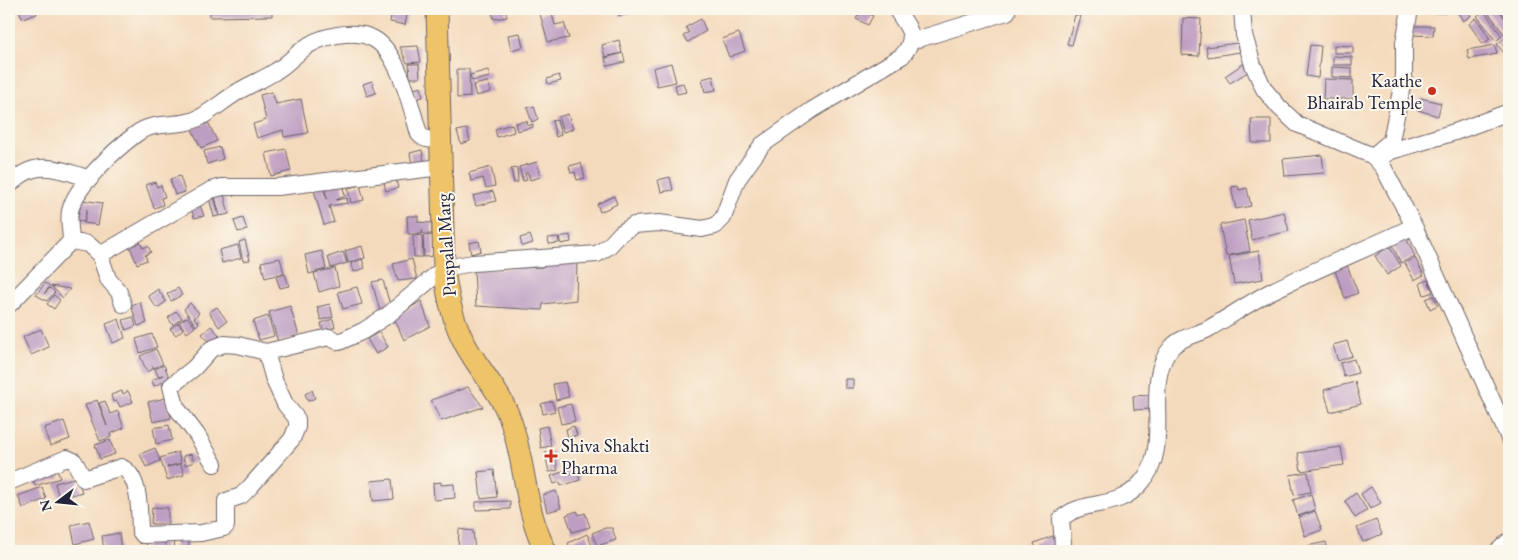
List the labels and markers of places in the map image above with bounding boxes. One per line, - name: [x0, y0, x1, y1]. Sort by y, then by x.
- place label: Kaathe Bhairab Temple: [1307, 68, 1422, 115]
- marker: Kaathe Bhairab Temple: [1426, 85, 1438, 97]
- place label: Shiva Shakti Pharma: [561, 433, 650, 480]
- marker: Shiva Shakti Pharma: [545, 450, 557, 462]

